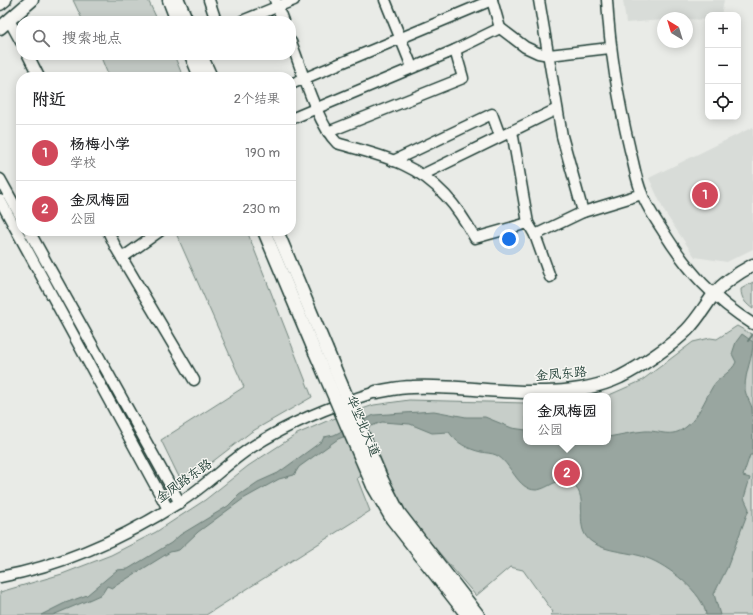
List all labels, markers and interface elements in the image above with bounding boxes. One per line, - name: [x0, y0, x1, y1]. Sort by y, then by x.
- north arrow: [657, 12, 693, 48]
- map controls: [705, 12, 741, 120]
- button: +: [705, 12, 741, 48]
- search box: [16, 16, 296, 60]
- icon: search: [30, 27, 52, 49]
- text: 搜索地点: [62, 29, 122, 48]
- button: −: [705, 48, 741, 84]
- button: locate: [705, 84, 741, 120]
- text: 附近: [32, 89, 66, 110]
- text: 2个结果: [234, 91, 280, 107]
- text: 杨梅小学: [70, 135, 130, 154]
- text: 1: [42, 145, 48, 161]
- text: 190 m: [245, 145, 280, 161]
- text: 学校: [70, 155, 96, 171]
- pin: 1: [692, 180, 718, 210]
- text: 金凤梅园: [70, 191, 130, 210]
- text: 2: [41, 201, 49, 217]
- text: 230 m: [243, 201, 280, 217]
- text: 公园: [70, 211, 96, 227]
- your location: [499, 229, 519, 249]
- street label: 金凤东路: [534, 364, 588, 384]
- street label: 华坚北大道: [343, 393, 383, 459]
- popup: [523, 393, 611, 445]
- text: 金凤梅园: [537, 402, 597, 421]
- text: 公园: [537, 422, 563, 438]
- street label: 金凤路东路: [153, 456, 215, 506]
- pin: 2: [554, 458, 580, 488]

